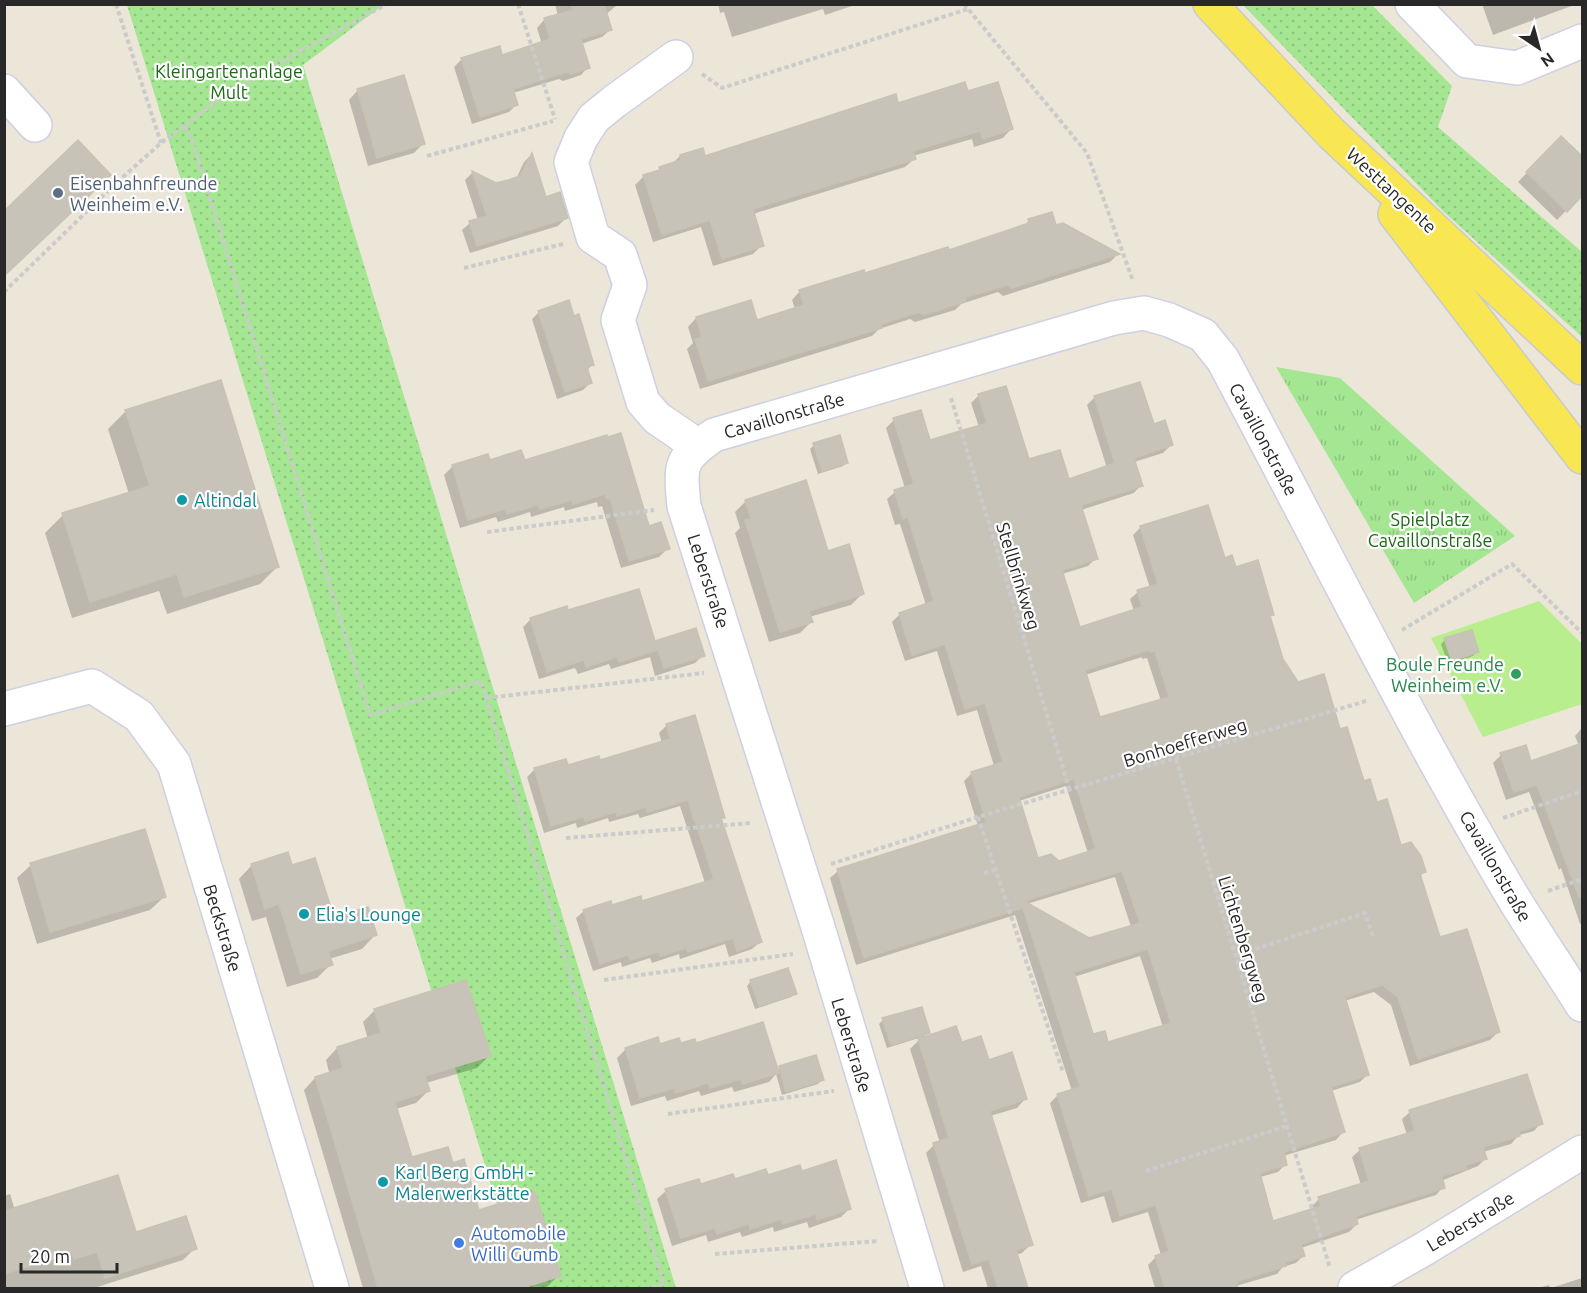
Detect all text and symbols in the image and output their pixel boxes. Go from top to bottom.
north arrow [1509,18,1569,78]
text: N [1538,49,1558,71]
park label: Kleingartenanlage Mult [155,61,303,102]
street label: Westtangente [1343,143,1441,237]
place label: Eisenbahnfreunde Weinheim e.V. [70,173,217,214]
marker: Eisenbahnfreunde Weinheim e.V. [51,186,65,200]
street label: Cavaillonstraße [1226,379,1302,499]
street label: Cavaillonstraße [721,388,847,442]
place label: Altindal [194,490,257,510]
marker: Altindal [175,493,189,507]
park label: Spielplatz Cavaillonstraße [1368,509,1492,550]
street label: Stellbrinkweg [993,520,1045,632]
street label: Leberstraße [684,531,734,631]
place label: Boule Freunde Weinheim e.V. [1386,654,1504,695]
marker: Boule Freunde Weinheim e.V. [1509,667,1523,681]
street label: Bonhoefferweg [1121,714,1249,770]
street label: Cavaillonstraße [1456,807,1536,925]
street label: Lichtenbergweg [1215,873,1273,1005]
street label: Beckstraße [200,882,246,974]
place label: Elia's Lounge [316,904,421,924]
marker: Elia's Lounge [297,907,311,921]
street label: Leberstraße [828,995,876,1095]
place label: Karl Berg GmbH - Malerwerkstätte [395,1162,533,1203]
marker: Karl Berg GmbH - Malerwerkstätte [376,1175,390,1189]
street label: Leberstraße [1423,1187,1517,1255]
place label: Automobile Willi Gumb [471,1223,566,1264]
scale bar [21,1236,117,1274]
marker: Automobile Willi Gumb [452,1236,466,1250]
text: 20 m [30,1246,70,1266]

